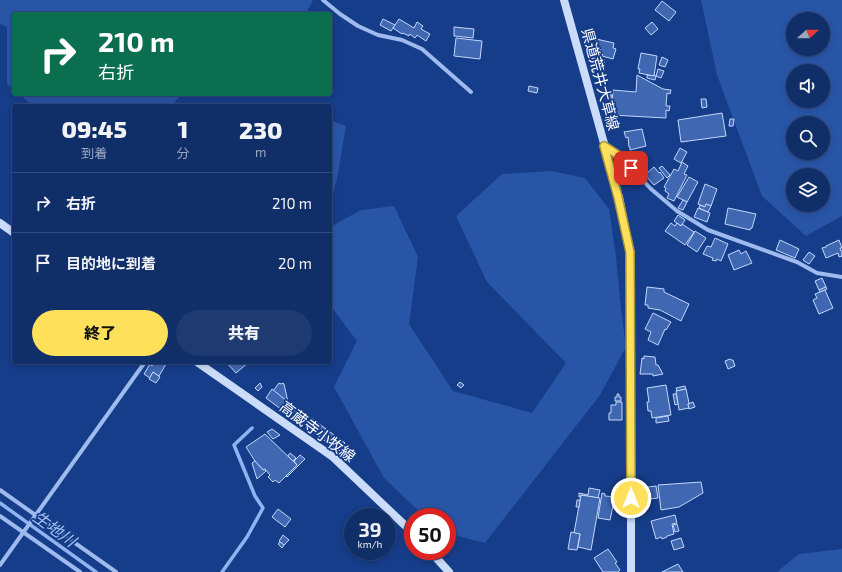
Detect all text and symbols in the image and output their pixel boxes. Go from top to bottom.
north arrow [786,12,830,56]
map controls [786,12,830,212]
text: 210 m [98,24,175,58]
street label: 県道荒井大草線 [579,26,623,132]
icon: right [32,28,84,80]
text: 右折 [98,61,134,83]
button: sound [786,64,830,108]
text: 09:45 [62,114,127,143]
text: 1 [178,114,188,143]
text: 230 [239,115,282,144]
button: search [786,116,830,160]
text: m [255,144,266,160]
text: 到着 [81,145,107,161]
text: 分 [176,145,189,161]
pin [614,151,648,185]
icon: arrive [620,157,642,179]
button: layers [786,168,830,212]
icon: right [32,192,54,214]
text: 右折 [66,194,96,212]
text: 210 m [272,194,312,212]
icon: arrive [32,252,54,274]
text: 目的地に到着 [66,254,156,272]
text: 20 m [278,254,312,272]
button: 終了 [32,310,168,356]
button: 共有 [176,310,312,356]
street label: 高蔵寺小牧線 [277,397,359,465]
position arrow [610,477,652,519]
water label: 生地川 [30,506,82,551]
speed limit sign: 50 [404,508,456,560]
text: 39 [358,517,382,541]
text: km/h [358,538,382,550]

